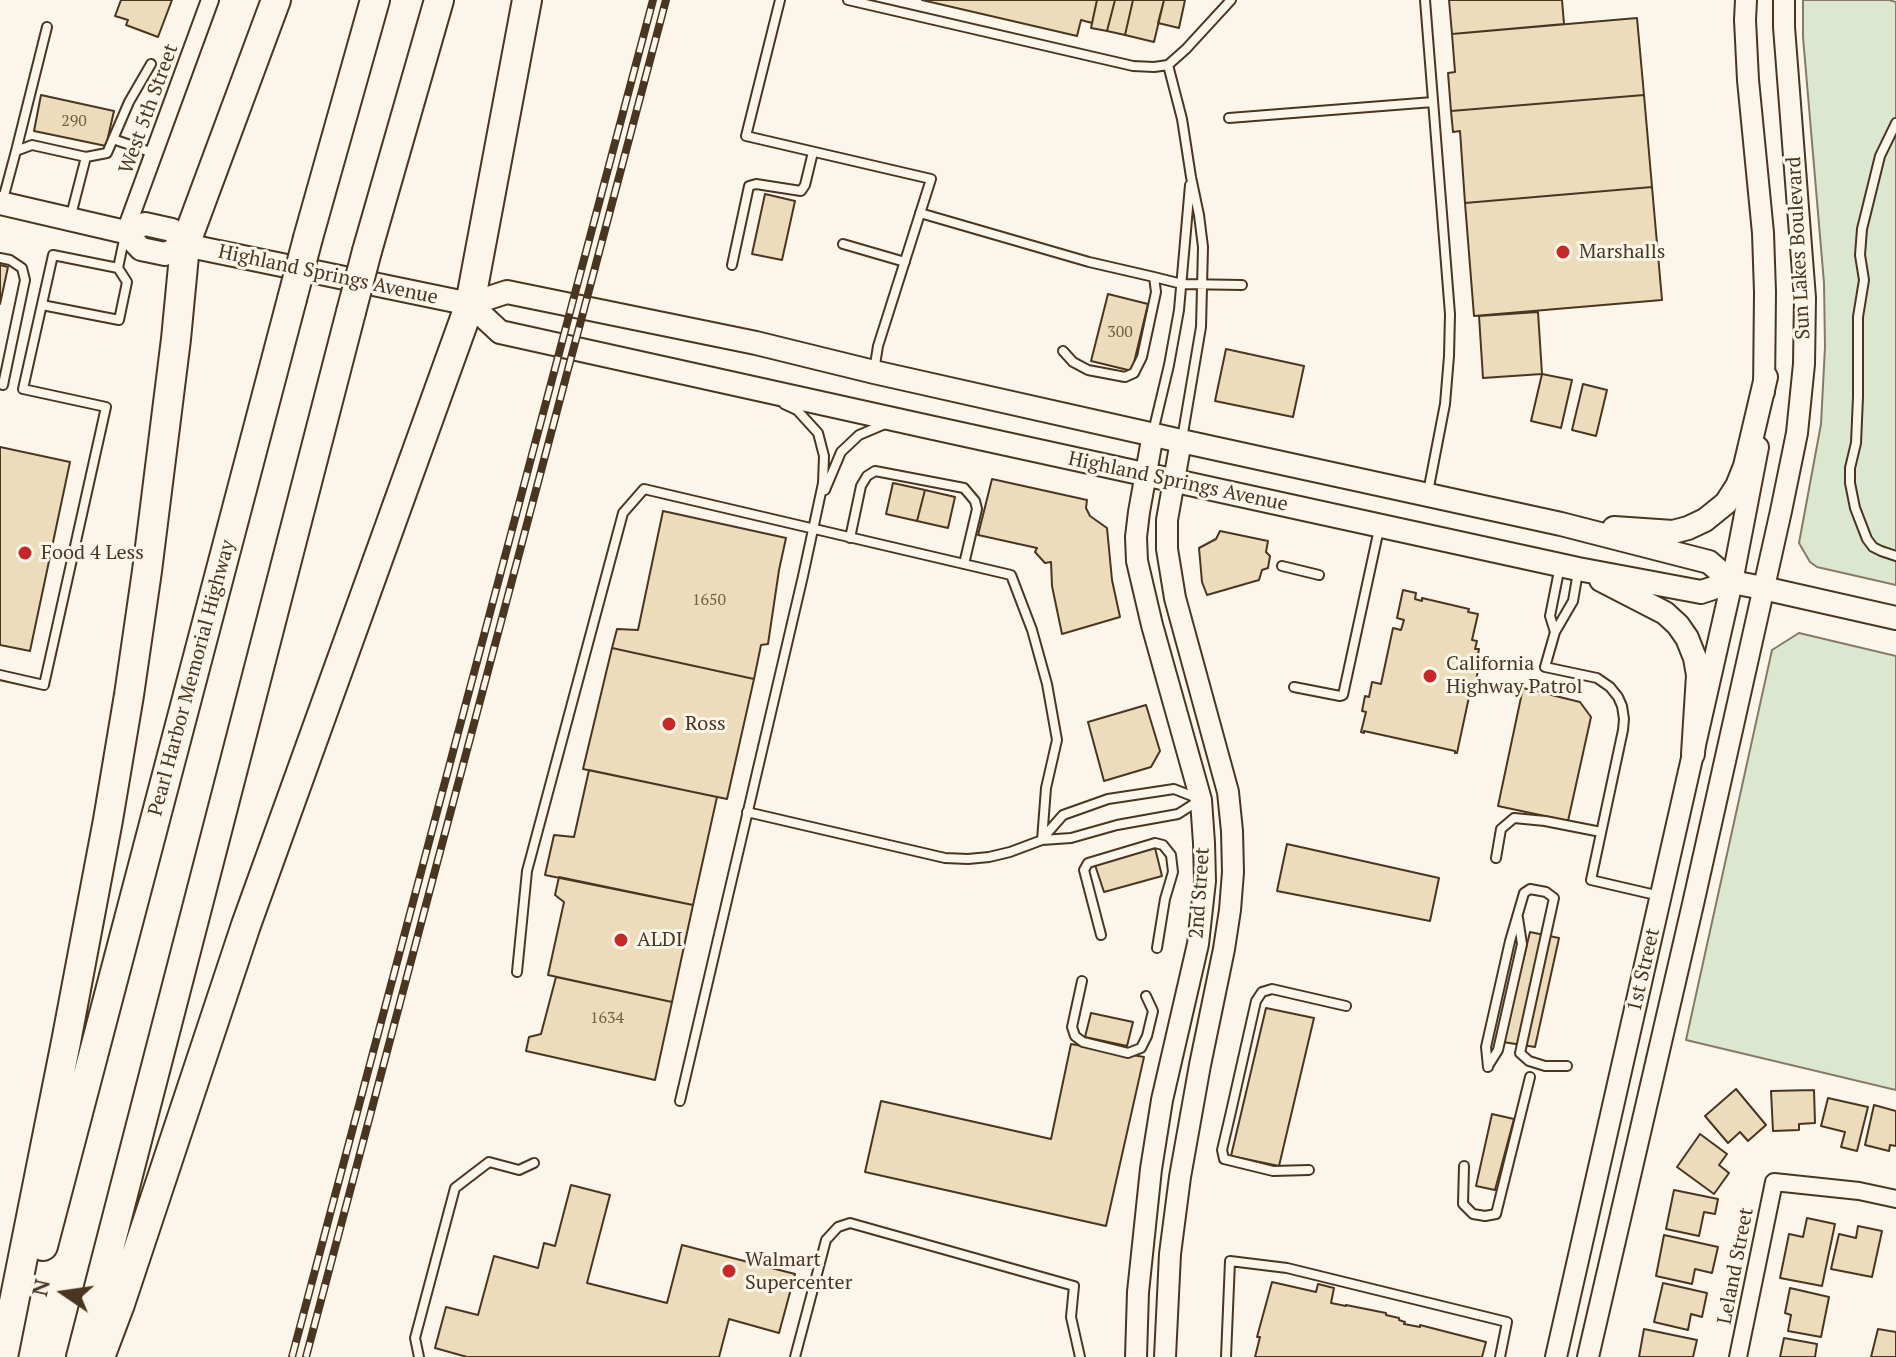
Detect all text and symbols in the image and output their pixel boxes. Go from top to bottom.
street label: West 5th Street [114,41,184,177]
house number: 290 [61,111,87,131]
street label: Sun Lakes Boulevard [1782,156,1816,340]
street label: Highland Springs Avenue [216,240,440,310]
place label: Marshalls [1579,240,1665,264]
marker: Marshalls [1554,243,1572,261]
house number: 300 [1107,322,1133,342]
street label: Highland Springs Avenue [1066,447,1290,517]
street label: Pearl Harbor Memorial Highway [144,537,240,819]
place label: Food 4 Less [41,541,144,565]
marker: Food 4 Less [16,544,34,562]
house number: 1650 [692,590,726,610]
place label: California Highway Patrol [1446,652,1583,699]
marker: California Highway Patrol [1421,667,1439,685]
place label: Ross [685,712,726,736]
marker: Ross [660,715,678,733]
street label: 2nd Street [1185,846,1215,940]
street label: 1st Street [1623,926,1665,1014]
place label: ALDI [637,928,683,952]
marker: ALDI [612,931,630,949]
house number: 1634 [590,1008,624,1028]
street label: Leland Street [1713,1206,1759,1326]
place label: Walmart Supercenter [745,1248,852,1295]
north arrow [24,1253,104,1333]
marker: Walmart Supercenter [720,1262,738,1280]
text: N [24,1276,56,1299]

